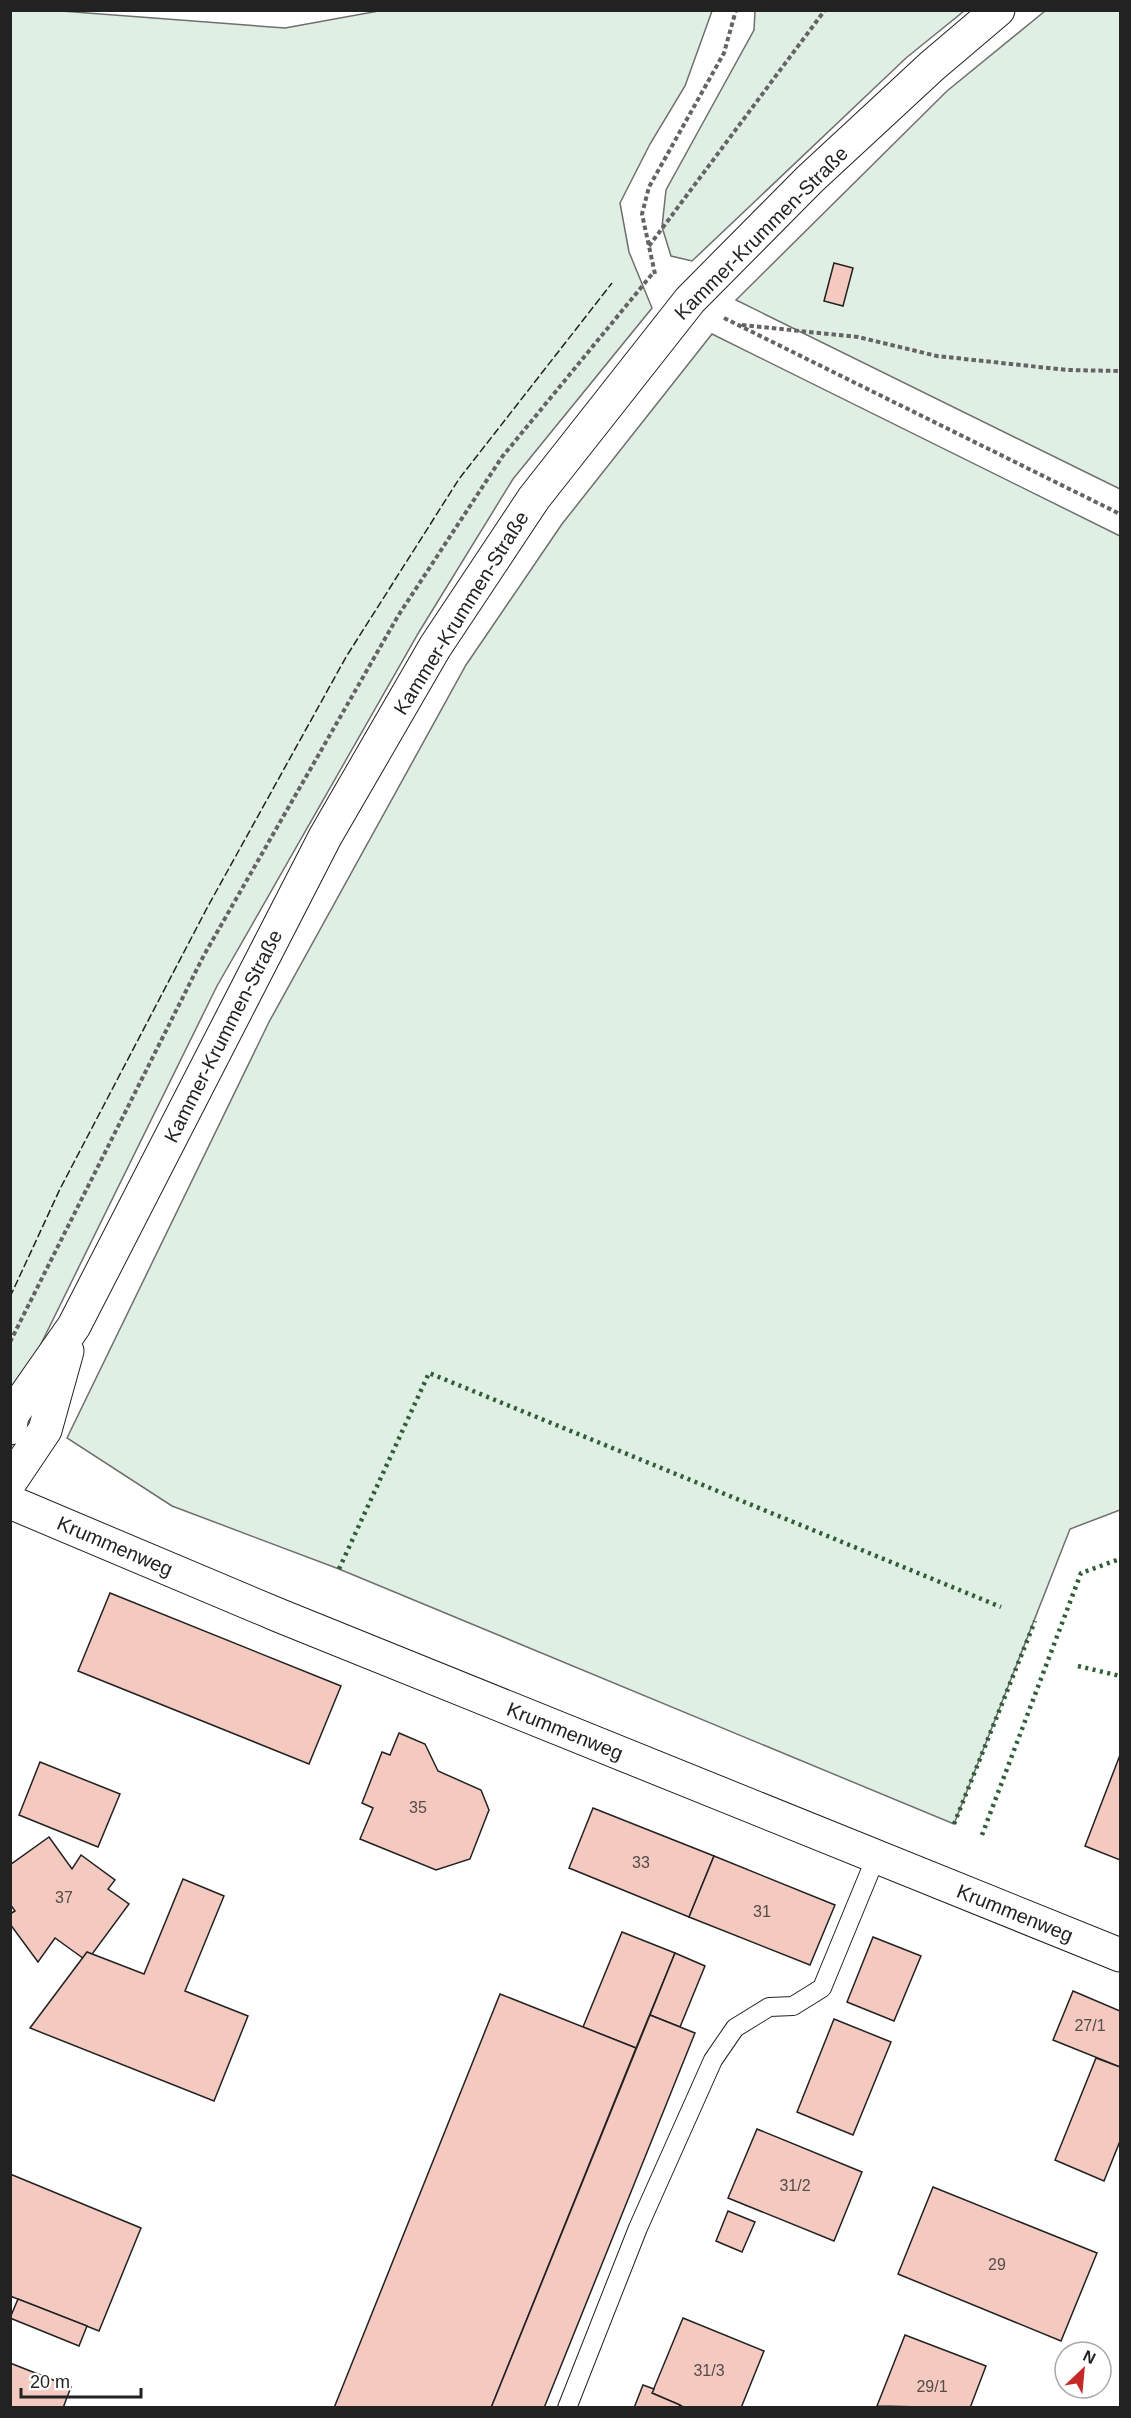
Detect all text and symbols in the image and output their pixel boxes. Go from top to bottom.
street label: Kammer-Krummen-Straße [670,142,852,324]
street label: Kammer-Krummen-Straße [389,507,533,719]
street label: Kammer-Krummen-Straße [160,926,286,1146]
street label: Krummenweg [54,1512,176,1580]
street label: Krummenweg [504,1698,626,1764]
house number: 35 [409,1799,427,1816]
house number: 33 [632,1854,650,1871]
street label: Krummenweg [954,1880,1076,1946]
house number: 37 [55,1889,73,1906]
house number: 31 [753,1903,771,1920]
house number: 27/1 [1074,2017,1106,2034]
house number: 31/2 [779,2177,811,2194]
house number: 29 [988,2256,1006,2273]
north arrow [1053,2340,1113,2400]
text: N [1080,2347,1098,2367]
scale bar [21,2361,141,2399]
house number: 31/3 [693,2362,725,2379]
text: 20 m [30,2372,70,2392]
house number: 29/1 [916,2378,948,2395]

